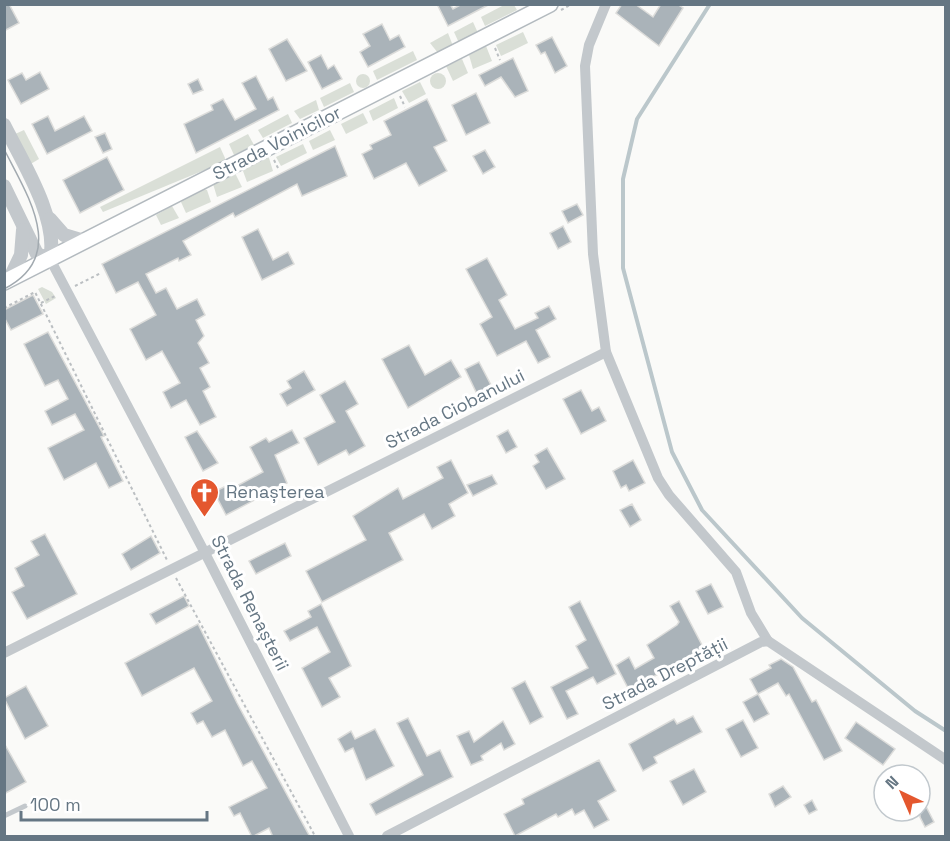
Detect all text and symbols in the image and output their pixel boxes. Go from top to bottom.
street label: Strada Voinicilor [209,100,345,185]
street label: Strada Ciobanului [381,364,528,454]
church icon: Renașterea [189,476,221,518]
place label: Renașterea [226,480,325,503]
street label: Strada Renașterii [206,531,295,675]
street label: Strada Dreptății [598,632,731,715]
north arrow [872,763,932,823]
text: N [881,771,903,794]
scale bar [21,784,207,822]
text: 100 m [30,793,81,816]

